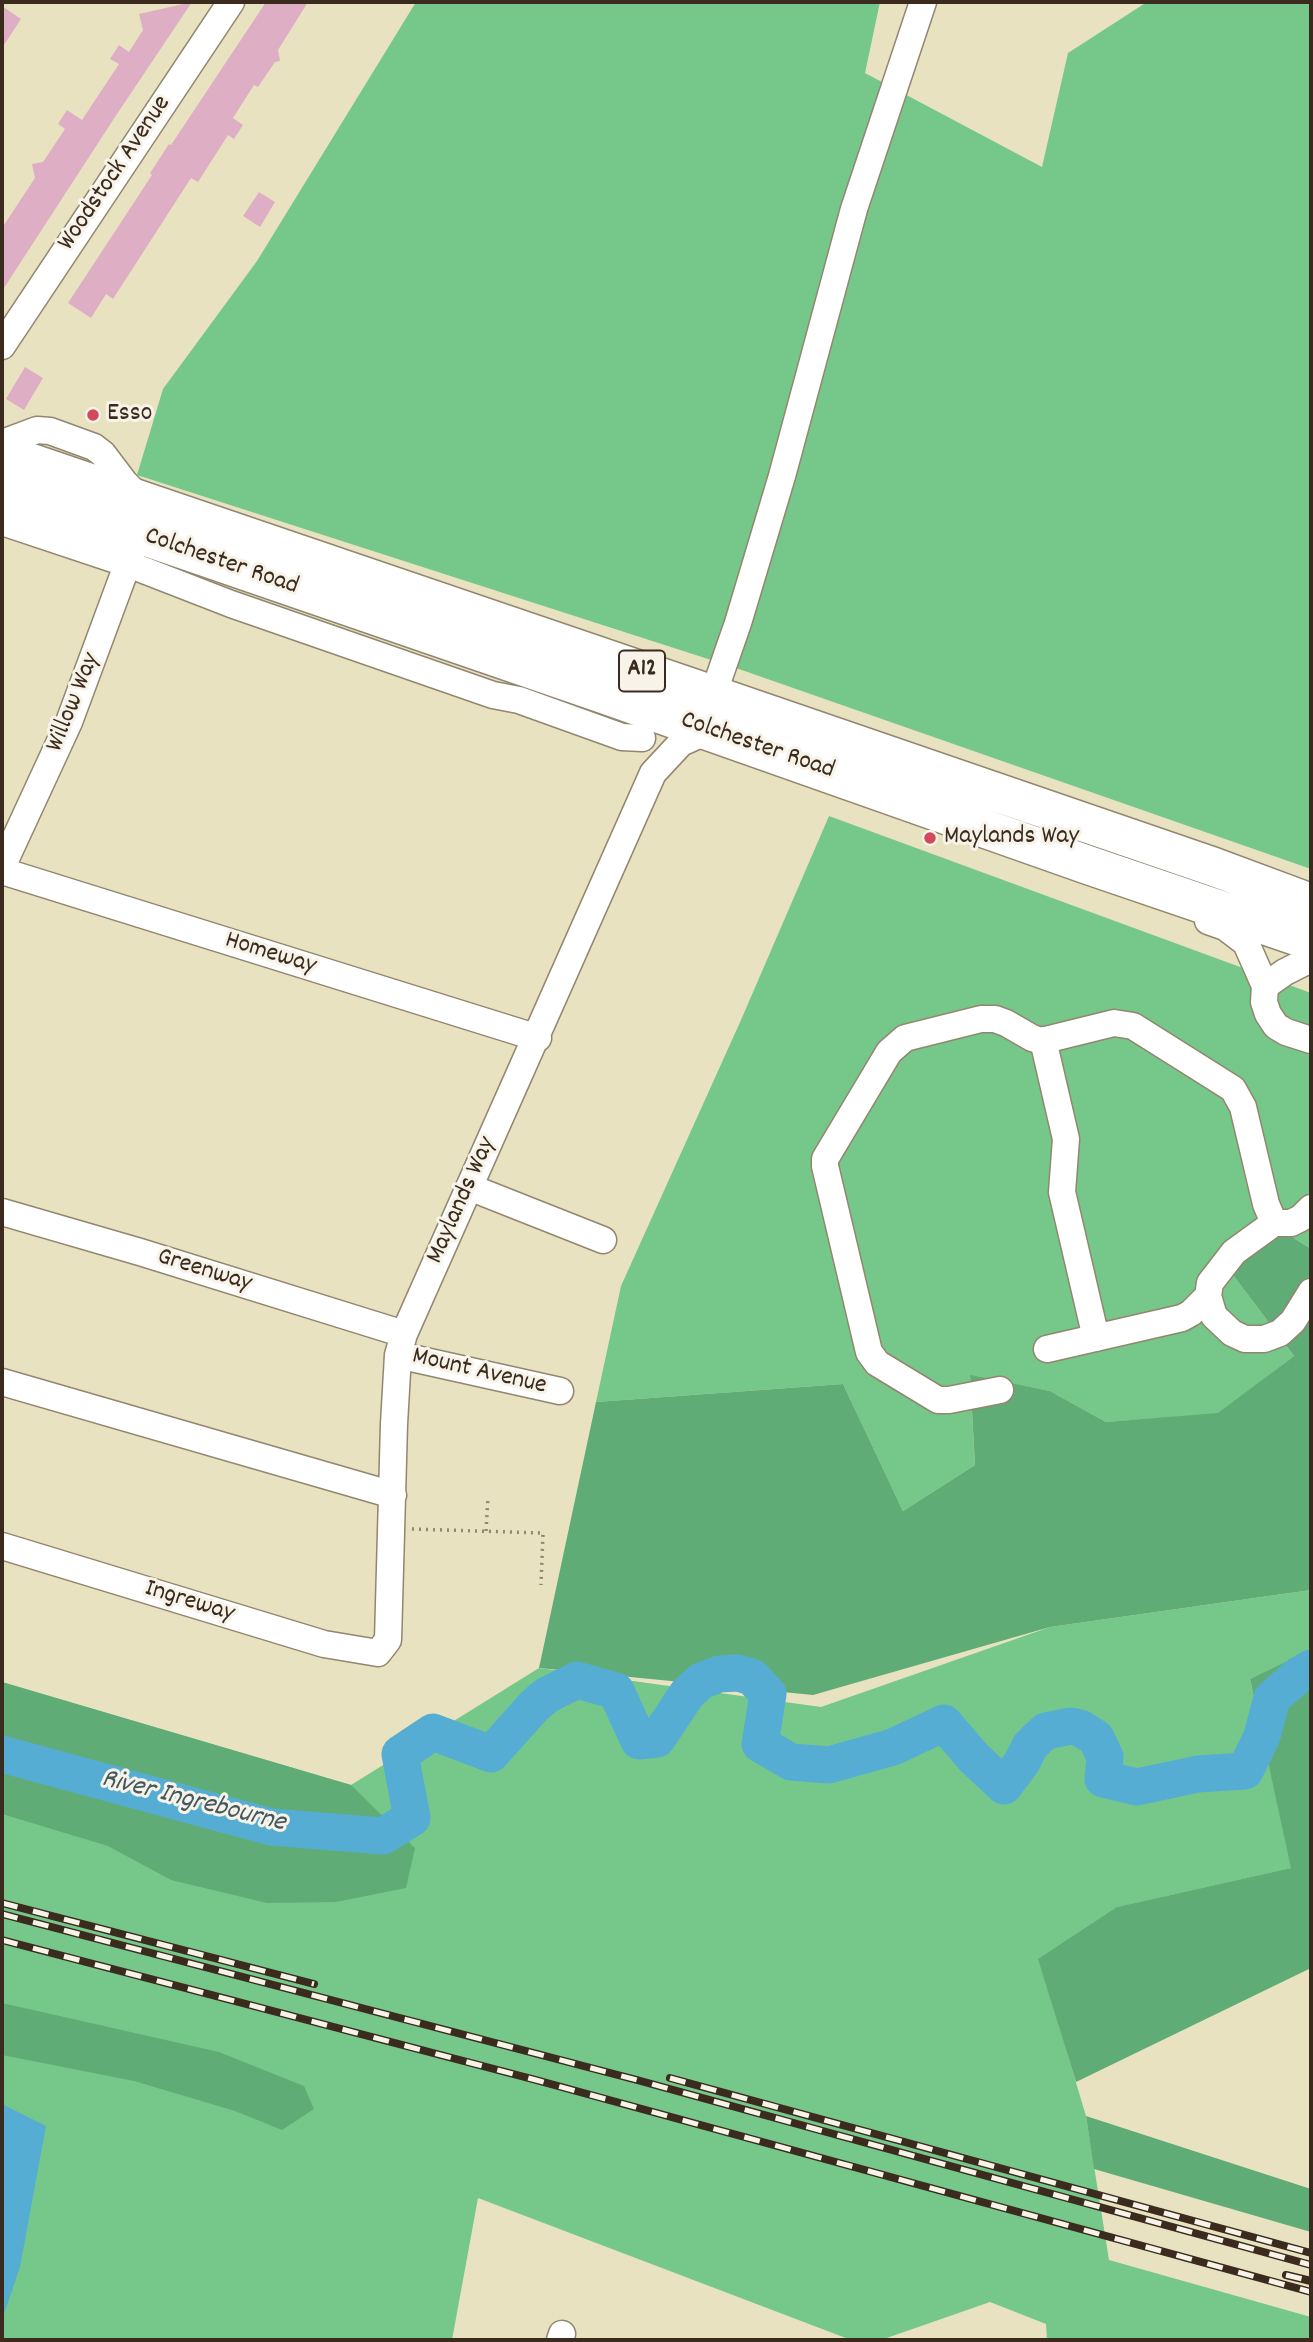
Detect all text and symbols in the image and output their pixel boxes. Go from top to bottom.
street label: Woodstock Avenue [53,90,179,258]
place label: Esso [107,399,152,431]
marker: Esso [85,407,101,423]
street label: Colchester Road [140,522,302,604]
street label: Willow Way [41,649,109,757]
road number: A12 [619,650,665,692]
street label: Colchester Road [676,706,838,788]
place label: Maylands Way [944,822,1079,854]
marker: Maylands Way [922,830,938,846]
street label: Homeway [221,926,319,984]
street label: Maylands Way [421,1133,505,1269]
street label: Greenway [153,1243,255,1301]
street label: Mount Avenue [409,1342,549,1404]
street label: Ingreway [140,1575,238,1631]
water label: River Ingrebourne [98,1764,288,1842]

